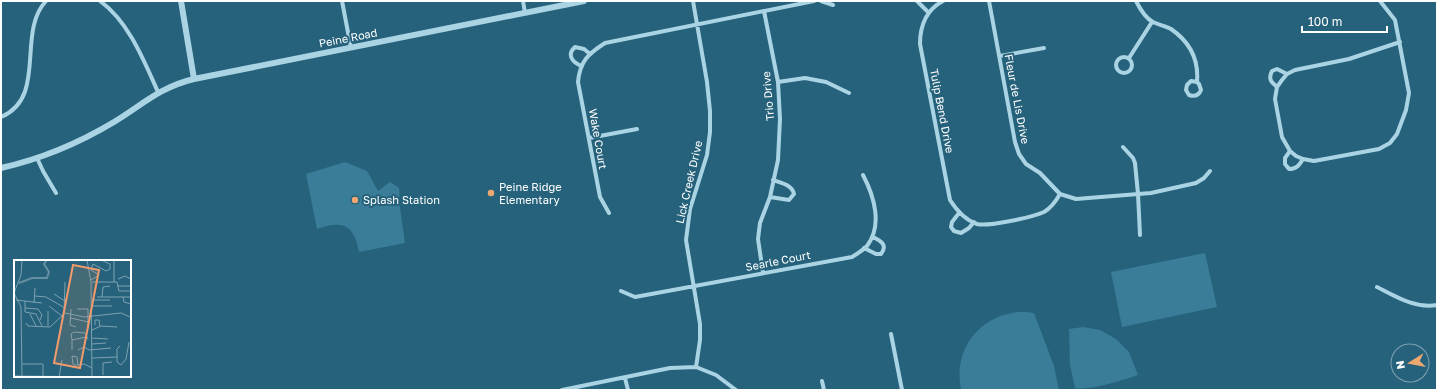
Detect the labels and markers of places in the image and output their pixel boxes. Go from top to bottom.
place label: Peine Ridge Elementary [499,180,562,206]
marker: Peine Ridge Elementary [486,188,496,198]
place label: Splash Station [363,193,440,206]
marker: Splash Station [350,195,360,205]

